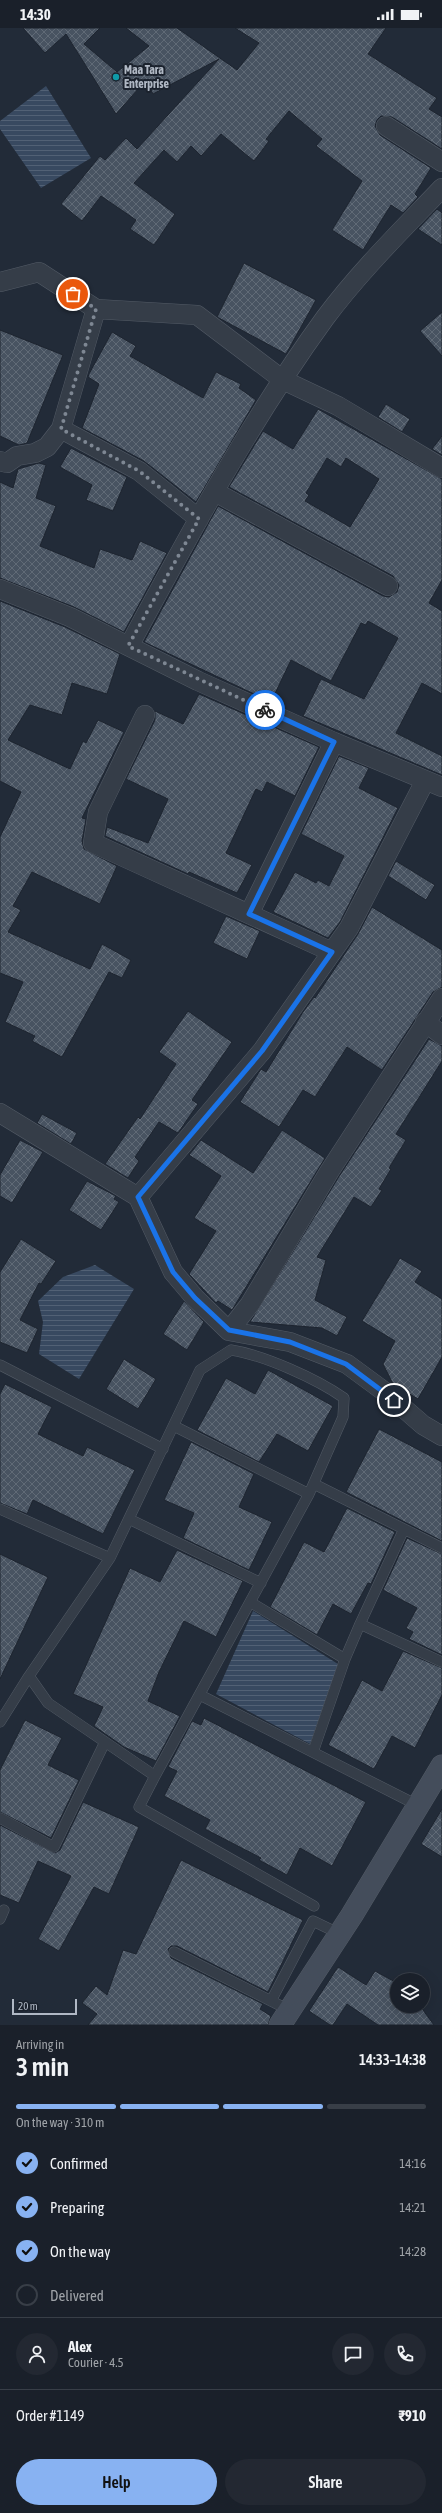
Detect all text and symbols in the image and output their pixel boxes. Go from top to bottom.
text: 14:30 [20,6,51,23]
place label: Maa Tara Enterprise [124,63,169,91]
marker: Maa Tara Enterprise [111,72,121,82]
pin [56,277,90,311]
icon: bag [62,283,84,305]
courier [245,690,285,730]
icon: bike [254,699,276,721]
pin [377,1383,411,1417]
icon: home [383,1389,405,1411]
map controls [390,1973,430,2013]
button: layers [390,1973,430,2013]
scale bar [12,1997,77,2016]
text: 20 m [18,2000,38,2012]
text: Arriving in [16,2037,64,2052]
text: 14:33–14:38 [359,2051,426,2068]
text: 3 min [16,2052,69,2082]
text: On the way · 310 m [16,2115,104,2130]
icon: check [16,2152,38,2174]
text: Confirmed [50,2155,108,2172]
text: 14:16 [399,2156,426,2171]
icon: check [16,2196,38,2218]
text: Preparing [50,2199,104,2216]
text: 14:21 [399,2200,426,2215]
icon: check [16,2240,38,2262]
text: On the way [50,2243,111,2260]
text: 14:28 [399,2244,426,2259]
text: Delivered [50,2287,104,2304]
button: person [16,2333,58,2375]
button: chat [332,2333,374,2375]
button: phone [384,2333,426,2375]
text: Alex [68,2338,92,2355]
text: Courier · 4.5 [68,2355,124,2370]
text: Order #1149 [16,2407,84,2424]
text: ₹910 [398,2407,426,2424]
button: Help [16,2459,217,2505]
button: Share [225,2459,426,2505]

